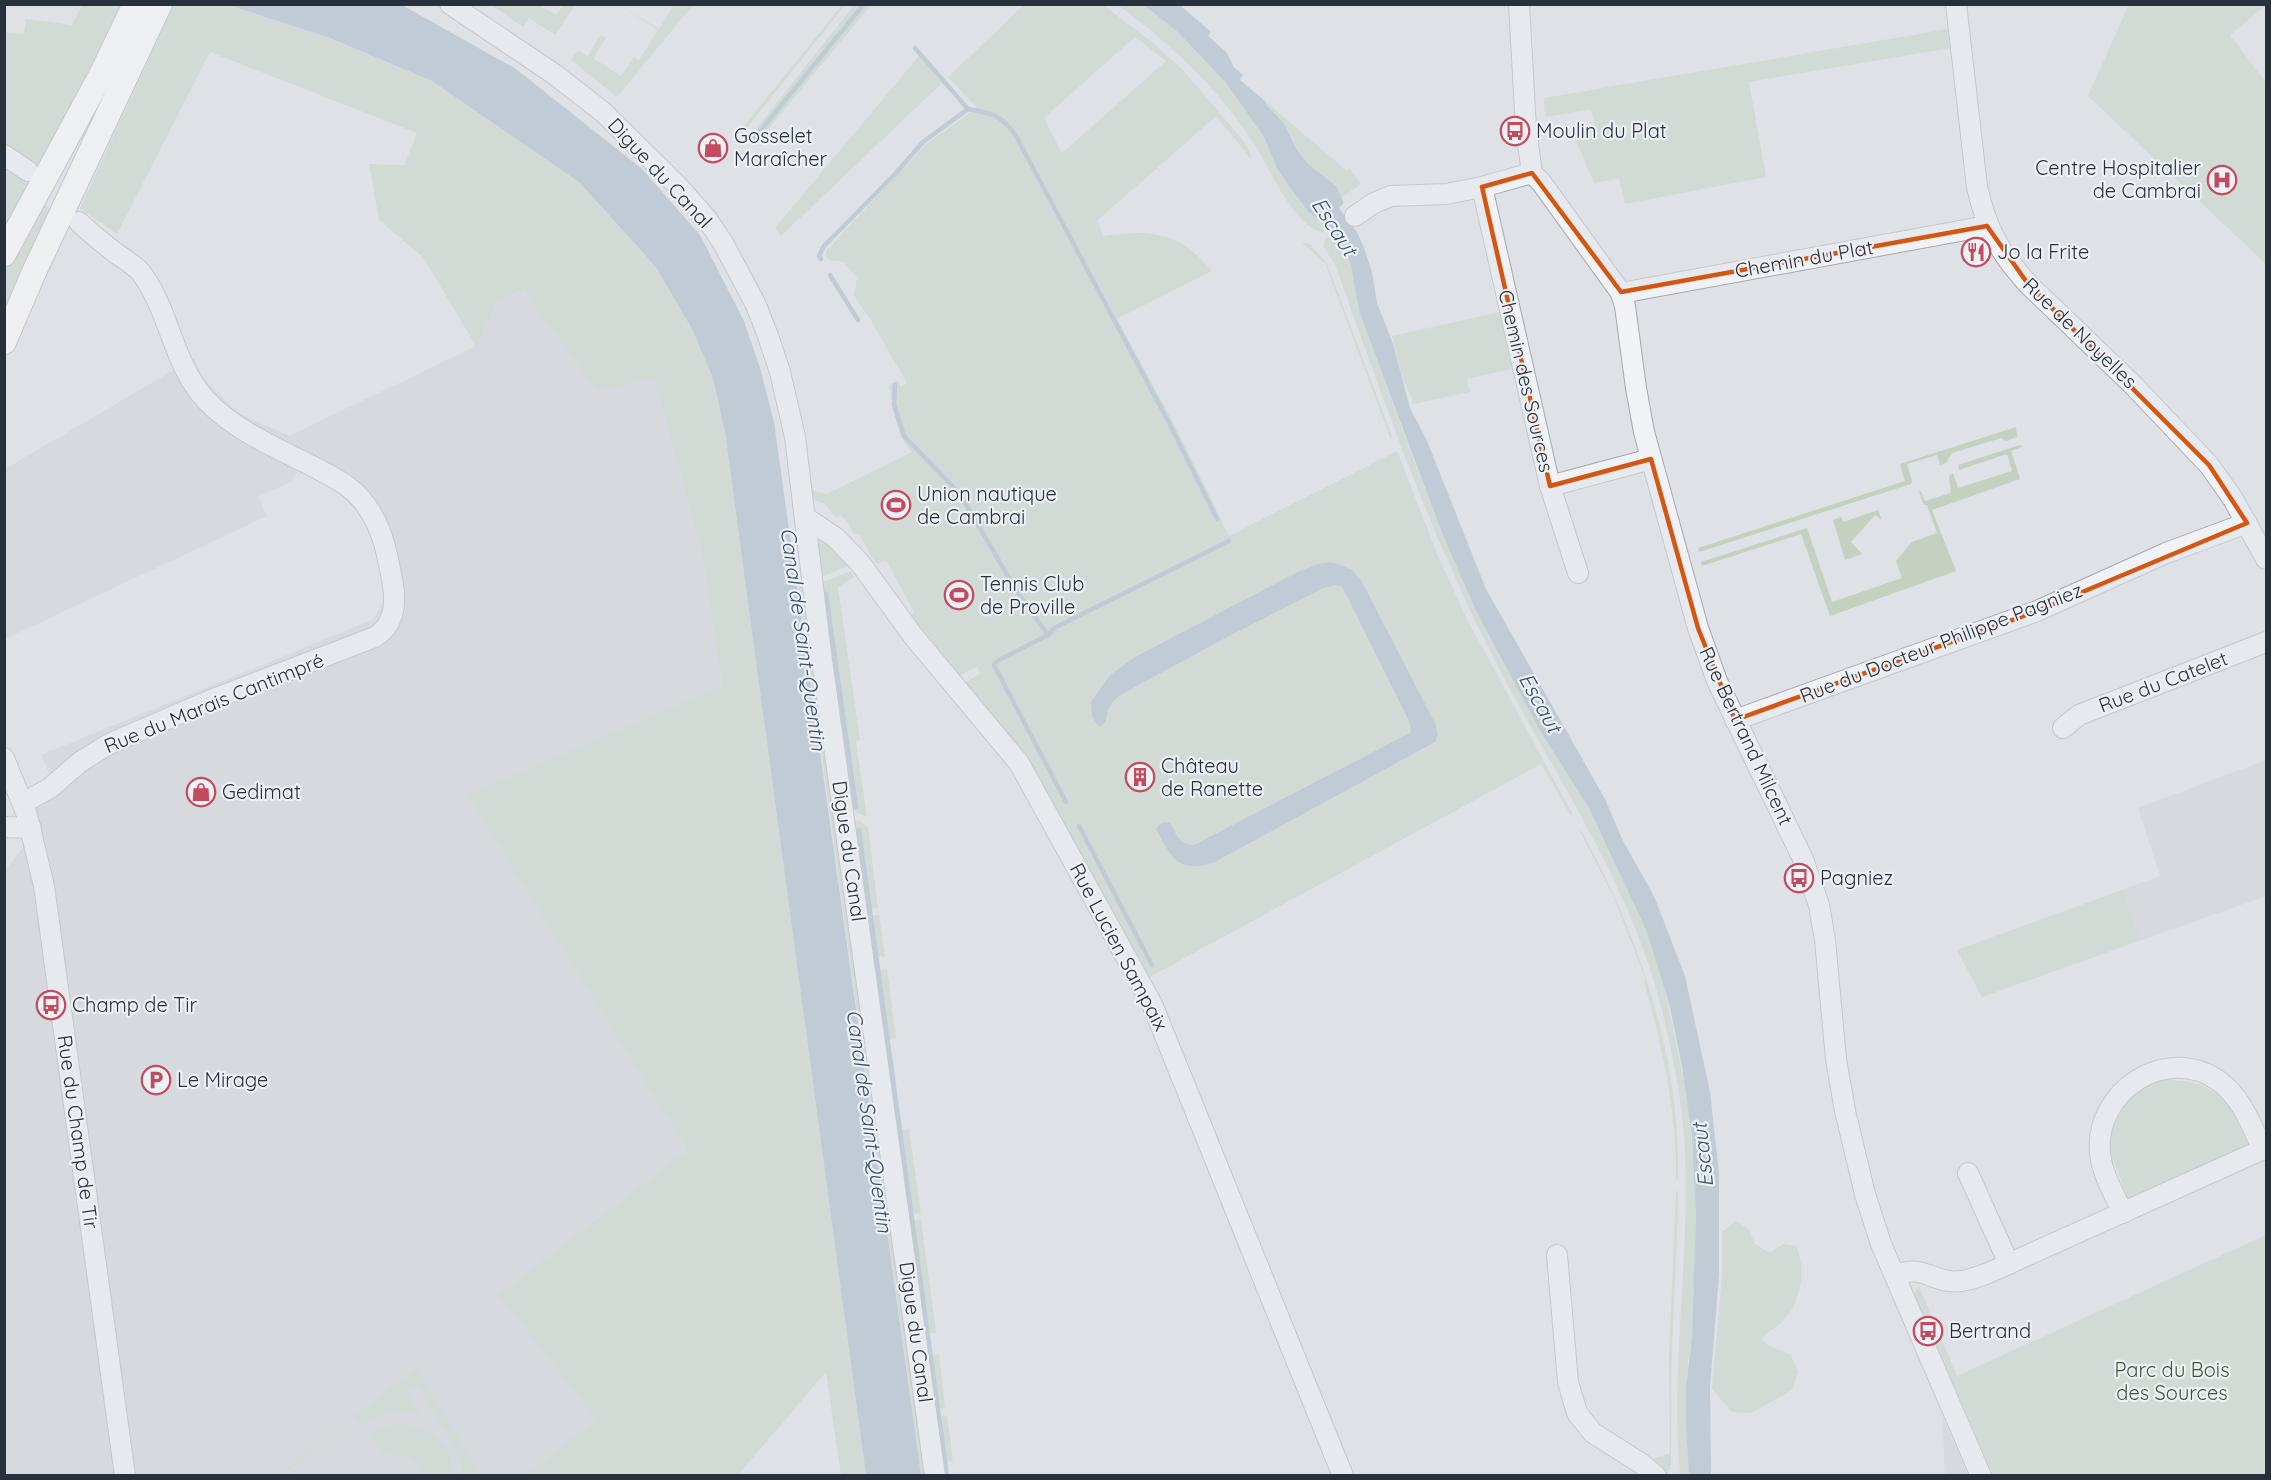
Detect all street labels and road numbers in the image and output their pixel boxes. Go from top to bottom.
street label: Digue du Canal [603,112,718,233]
street label: Chemin du Plat [1733,234,1875,283]
street label: Rue de Noyelles [2018,272,2143,393]
street label: Chemin des Sources [1493,287,1560,475]
street label: Rue du Docteur Philippe Pagniez [1796,577,2086,708]
street label: Rue Bertrand Milcent [1694,643,1799,829]
street label: Rue du Catelet [2095,645,2231,718]
street label: Rue du Marais Cantimpré [100,647,327,758]
street label: Digue du Canal [827,779,872,923]
street label: Rue Lucien Sampaix [1065,859,1174,1035]
street label: Rue du Champ de Tir [52,1033,105,1231]
street label: Digue du Canal [894,1260,939,1404]

